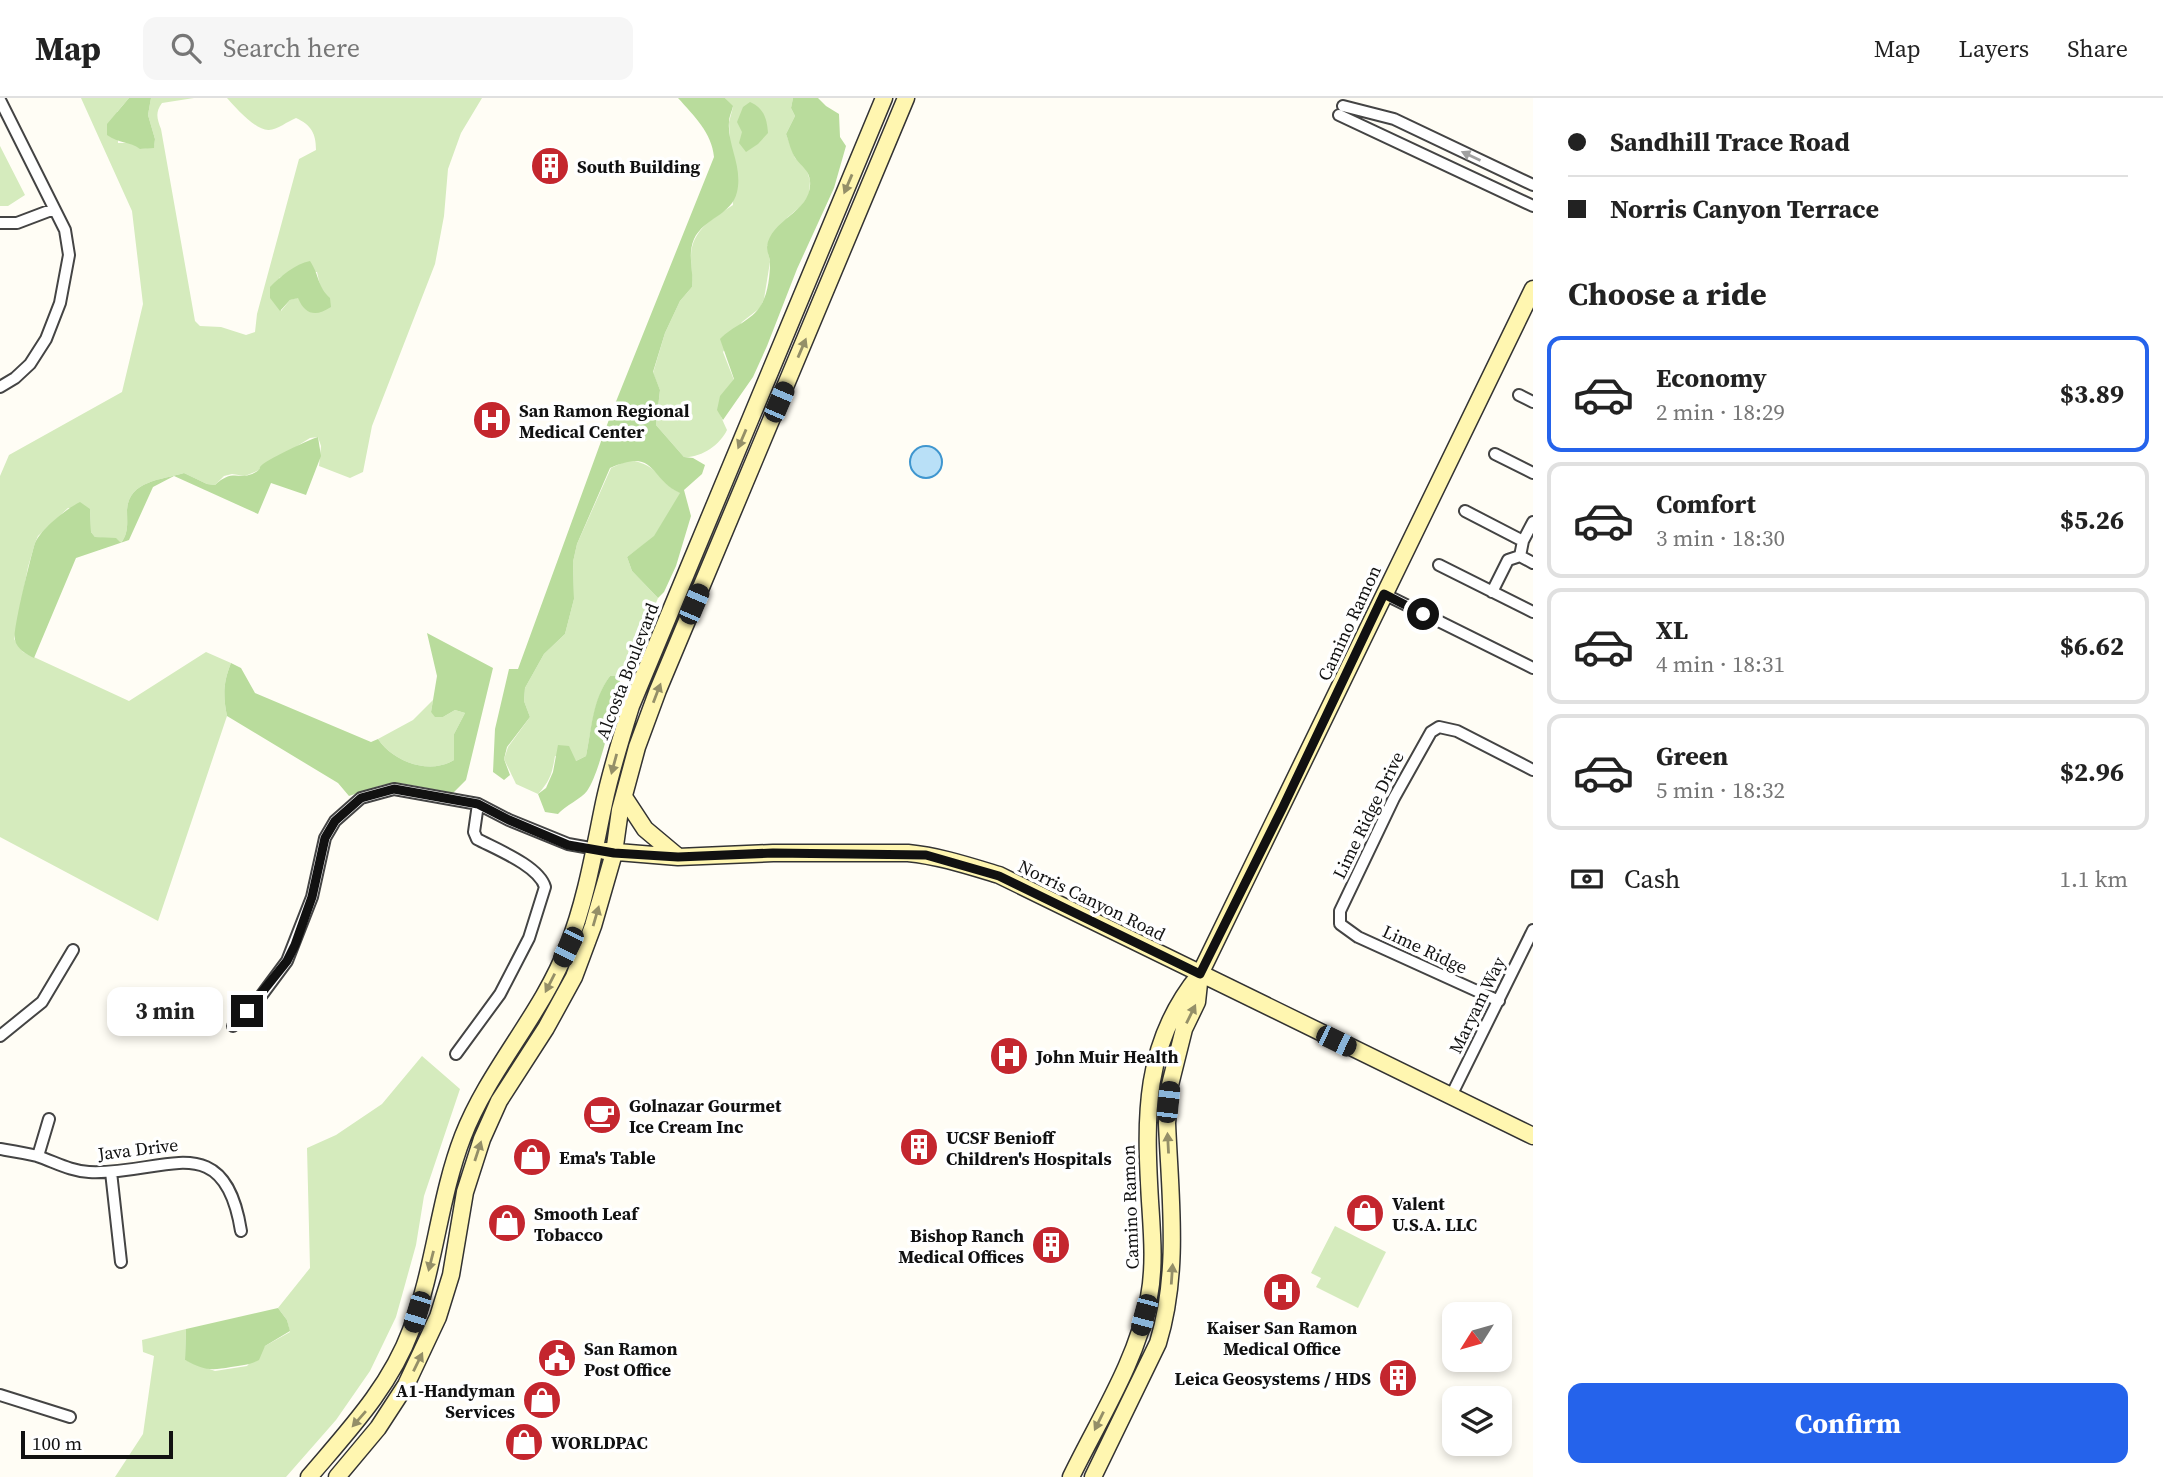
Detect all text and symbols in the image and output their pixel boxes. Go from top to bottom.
search box [143,17,633,80]
text: Map [35,26,101,71]
icon: search [167,29,205,67]
text: Search here [223,30,360,66]
text: Map [1874,32,1921,65]
text: Layers [1959,32,2029,65]
text: Share [2067,32,2128,65]
text: Sandhill Trace Road [1610,124,1850,160]
building icon: South Building [529,145,571,187]
one-way arrow [1461,150,1481,162]
place label: South Building [577,154,701,179]
one-way arrow [842,173,853,194]
text: Norris Canyon Terrace [1610,191,1879,227]
text: Choose a ride [1568,272,1767,316]
one-way arrow [796,337,807,358]
text: Economy [1656,360,1767,396]
icon: car [1572,363,1635,426]
text: $3.89 [2060,376,2124,412]
car [762,379,797,425]
text: 2 min · 18:29 [1656,396,1785,428]
place label: San Ramon Regional Medical Center [519,398,690,444]
hospital icon: San Ramon Regional Medical Center [471,399,513,441]
one-way arrow [736,429,747,450]
text: Comfort [1656,486,1756,522]
icon: car [1572,489,1635,552]
text: $5.26 [2060,502,2124,538]
text: 3 min · 18:30 [1656,522,1785,554]
street label: Camino Ramon [1311,561,1387,685]
car [677,581,712,627]
route start [1407,598,1439,630]
street label: Alcosta Boulevard [589,599,665,743]
text: XL [1656,612,1688,648]
icon: car [1572,615,1635,678]
text: $6.62 [2060,628,2124,664]
text: 4 min · 18:31 [1656,648,1785,680]
one-way arrow [652,682,663,703]
text: Green [1656,738,1728,774]
icon: car [1572,741,1635,804]
street label: Lime Ridge Drive [1326,747,1410,883]
one-way arrow [608,754,619,776]
text: $2.96 [2060,754,2124,790]
text: 5 min · 18:32 [1656,774,1785,806]
street label: Norris Canyon Road [1014,853,1170,947]
icon: cash [1568,860,1606,898]
text: Cash [1624,861,1680,897]
text: 1.1 km [2059,863,2128,895]
one-way arrow [592,905,602,926]
street label: Lime Ridge [1378,918,1472,980]
car [550,924,587,970]
street label: Maryam Way [1443,952,1512,1058]
one-way arrow [544,973,555,993]
callout: 3 min [107,986,222,1035]
text: 3 min [135,995,195,1027]
route end [231,995,263,1027]
one-way arrow [1185,1004,1197,1024]
car [1313,1022,1360,1060]
hospital icon: John Muir Health [988,1035,1030,1077]
place label: John Muir Health [1035,1044,1179,1069]
car [1156,1080,1181,1124]
place label: Golnazar Gourmet Ice Cream Inc [629,1093,782,1139]
cafe icon: Golnazar Gourmet Ice Cream Inc [581,1094,623,1136]
place label: UCSF Benioff Children's Hospitals [946,1125,1112,1171]
building icon: UCSF Benioff Children's Hospitals [898,1126,940,1168]
street label: Java Drive [95,1132,180,1166]
one-way arrow [1162,1132,1173,1154]
shop icon: Ema's Table [511,1136,553,1178]
one-way arrow [473,1140,484,1161]
street label: Camino Ramon [1115,1144,1145,1270]
place label: Ema's Table [559,1145,656,1170]
place label: Valent U.S.A. LLC [1392,1191,1477,1237]
shop icon: Valent U.S.A. LLC [1344,1192,1386,1234]
place label: Smooth Leaf Tobacco [534,1201,640,1247]
shop icon: Smooth Leaf Tobacco [486,1202,528,1244]
place label: Bishop Ranch Medical Offices [898,1223,1024,1269]
building icon: Bishop Ranch Medical Offices [1030,1224,1072,1266]
one-way arrow [425,1250,436,1272]
one-way arrow [1166,1263,1177,1285]
hospital icon: Kaiser San Ramon Medical Office [1261,1271,1303,1313]
car [401,1289,434,1335]
car [1129,1292,1160,1338]
north arrow [1442,1302,1512,1372]
map controls [1442,1302,1512,1456]
place label: Kaiser San Ramon Medical Office [1207,1315,1357,1361]
place label: San Ramon Post Office [584,1336,678,1382]
public building icon: San Ramon Post Office [536,1337,578,1379]
one-way arrow [412,1351,423,1372]
building icon: Leica Geosystems / HDS [1377,1357,1419,1399]
place label: Leica Geosystems / HDS [1175,1366,1371,1391]
place label: A1-Handyman Services [396,1378,515,1424]
shop icon: A1-Handyman Services [521,1379,563,1421]
button: Confirm [1568,1383,2128,1463]
button: layers [1442,1386,1512,1456]
one-way arrow [352,1410,367,1427]
one-way arrow [1093,1411,1104,1431]
shop icon: WORLDPAC [503,1421,545,1463]
scale bar [21,1428,173,1460]
text: 100 m [32,1430,82,1456]
place label: WORLDPAC [551,1430,648,1455]

